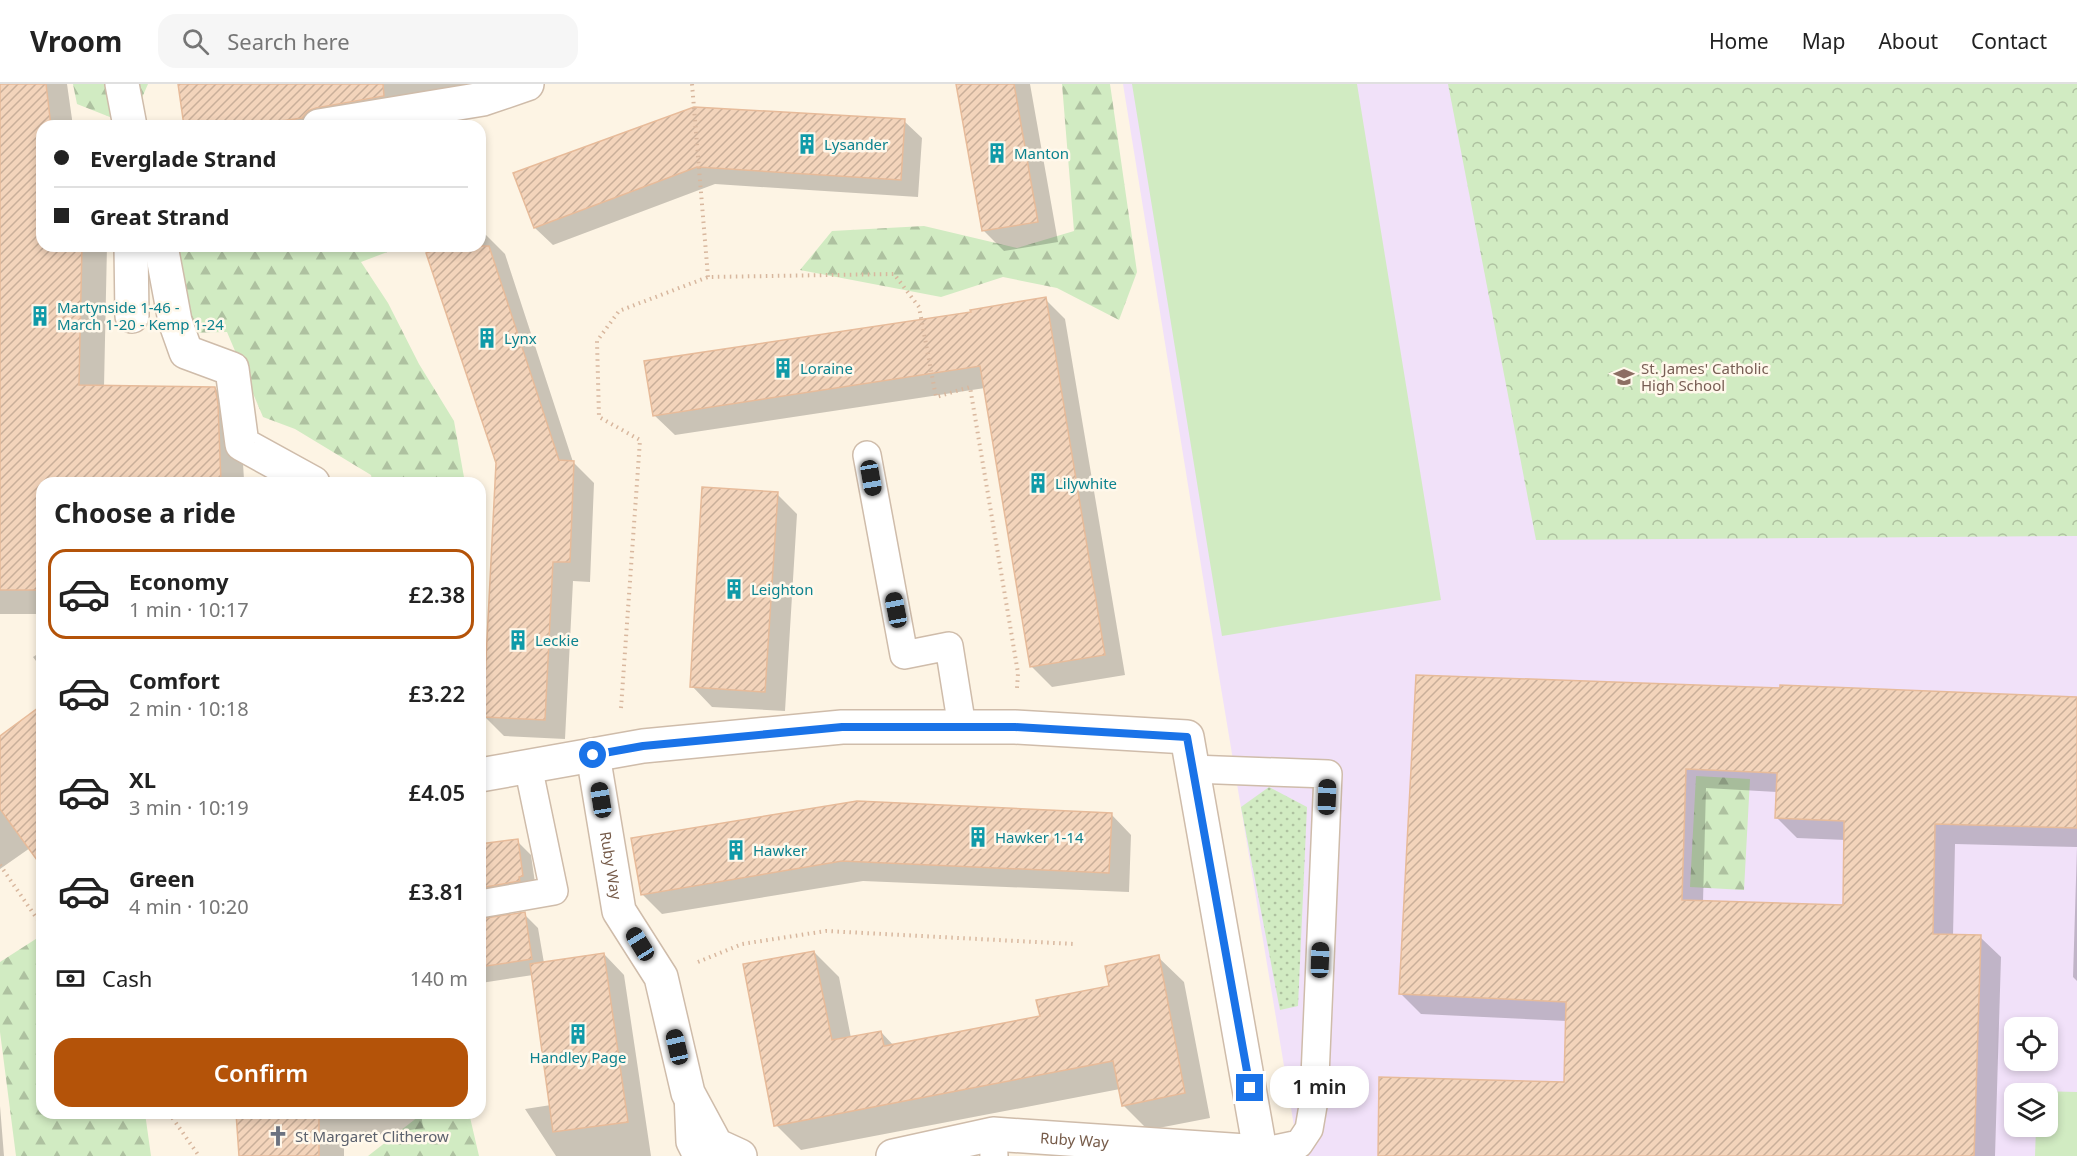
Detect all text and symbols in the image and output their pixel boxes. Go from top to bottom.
search box [158,14,578,68]
text: Vroom [30,22,122,60]
icon: search [179,25,212,58]
text: Search here [227,26,350,56]
text: Home [1709,27,1769,55]
text: Map [1802,27,1845,55]
text: About [1878,27,1938,55]
text: Contact [1971,27,2047,55]
building icon: Lysander [795,132,819,156]
place label: Lysander [824,134,888,154]
building icon: Manton [985,141,1009,165]
text: Everglade Strand [90,143,276,173]
place label: Manton [1014,143,1069,163]
text: Great Strand [90,201,229,231]
place label: Martynside 1-46 - March 1-20 - Kemp 1-24 [57,297,224,334]
building icon: Martynside 1-46 - March 1-20 - Kemp 1-24 [28,304,52,328]
building icon: Lynx [475,326,499,350]
place label: Lynx [504,328,537,348]
building icon: Loraine [771,356,795,380]
place label: Loraine [800,358,853,378]
place label: St. James' Catholic High School [1641,358,1769,395]
school or university icon: St. James' Catholic High School [1612,365,1636,389]
car [859,459,883,497]
building icon: Lilywhite [1026,471,1050,495]
place label: Lilywhite [1055,473,1117,493]
text: Choose a ride [54,494,236,531]
text: Economy [129,566,228,596]
icon: car [57,567,111,621]
building icon: Leighton [722,577,746,601]
text: £2.38 [409,579,465,609]
place label: Leighton [751,579,813,599]
car [884,591,908,629]
text: 1 min · 10:17 [129,596,249,623]
building icon: Leckie [506,628,530,652]
place label: Leckie [535,630,579,650]
text: Comfort [129,665,220,695]
icon: car [57,666,111,720]
text: £3.22 [409,678,465,708]
text: 2 min · 10:18 [129,695,249,722]
route start [579,741,606,768]
text: XL [129,764,156,794]
icon: car [57,765,111,819]
text: £4.05 [409,777,465,807]
car [1317,779,1337,815]
car [589,781,613,819]
text: 3 min · 10:19 [129,794,249,821]
building icon: Hawker 1-14 [966,825,990,849]
place label: Hawker 1-14 [995,827,1084,847]
street label: Ruby Way [596,830,627,901]
building icon: Hawker [724,838,748,862]
place label: Hawker [753,840,807,860]
text: Green [129,863,195,893]
icon: car [57,864,111,918]
text: £3.81 [409,876,465,906]
text: 4 min · 10:20 [129,893,249,920]
car [623,924,657,964]
car [1310,942,1330,978]
icon: cash [54,962,87,995]
text: Cash [102,963,152,993]
text: 140 m [410,965,468,992]
map controls [2004,1017,2058,1137]
button: locate [2004,1017,2058,1071]
building icon: Handley Page [566,1022,590,1046]
car [664,1027,690,1067]
button: Confirm [54,1038,468,1107]
place label: Handley Page [530,1047,626,1067]
callout: 1 min [1271,1067,1370,1109]
text: 1 min [1292,1073,1347,1100]
route end [1236,1074,1263,1101]
button: layers [2004,1083,2058,1137]
church icon: St Margaret Clitherow [266,1124,290,1148]
place label: St Margaret Clitherow [295,1126,449,1146]
street label: Ruby Way [1039,1127,1110,1152]

